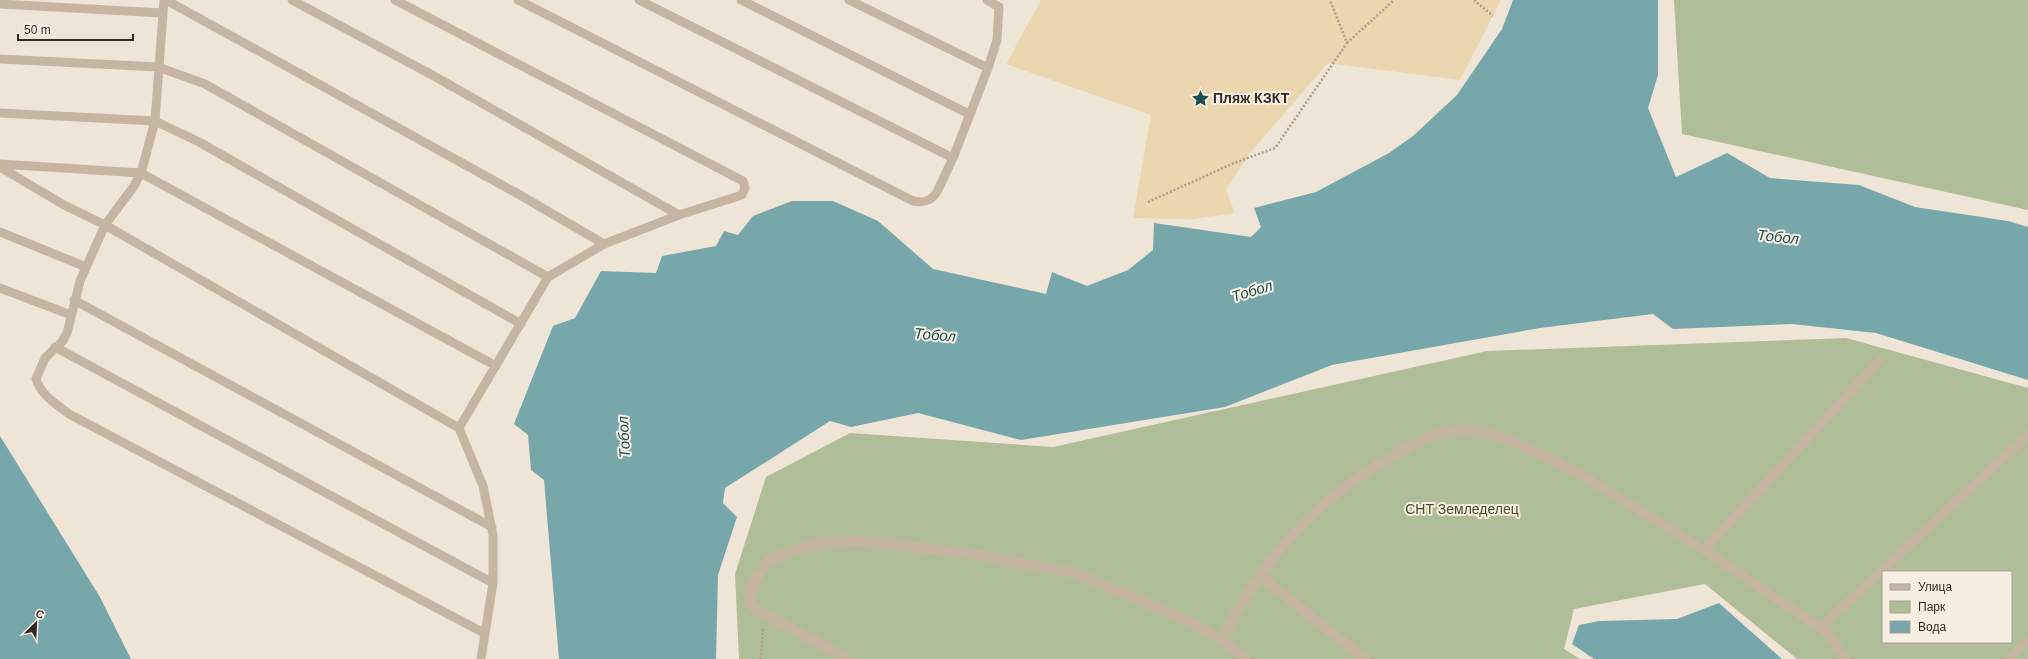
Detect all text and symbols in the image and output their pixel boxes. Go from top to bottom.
scale bar [18,16,133,42]
text: 50 m [24,23,51,37]
place icon: Пляж КЗКТ [1190,88,1210,108]
place label: Пляж КЗКТ [1213,90,1290,106]
water label: Тобол [1756,226,1800,247]
water label: Тобол [1229,276,1275,305]
water label: Тобол [913,324,957,345]
water label: Тобол [614,415,633,458]
park label: СНТ Земледелец [1405,501,1519,517]
legend [1882,571,2012,643]
text: Улица [1918,580,1952,594]
text: Парк [1918,600,1946,614]
north arrow [16,603,56,643]
text: С [34,607,46,621]
text: Вода [1918,620,1946,634]

